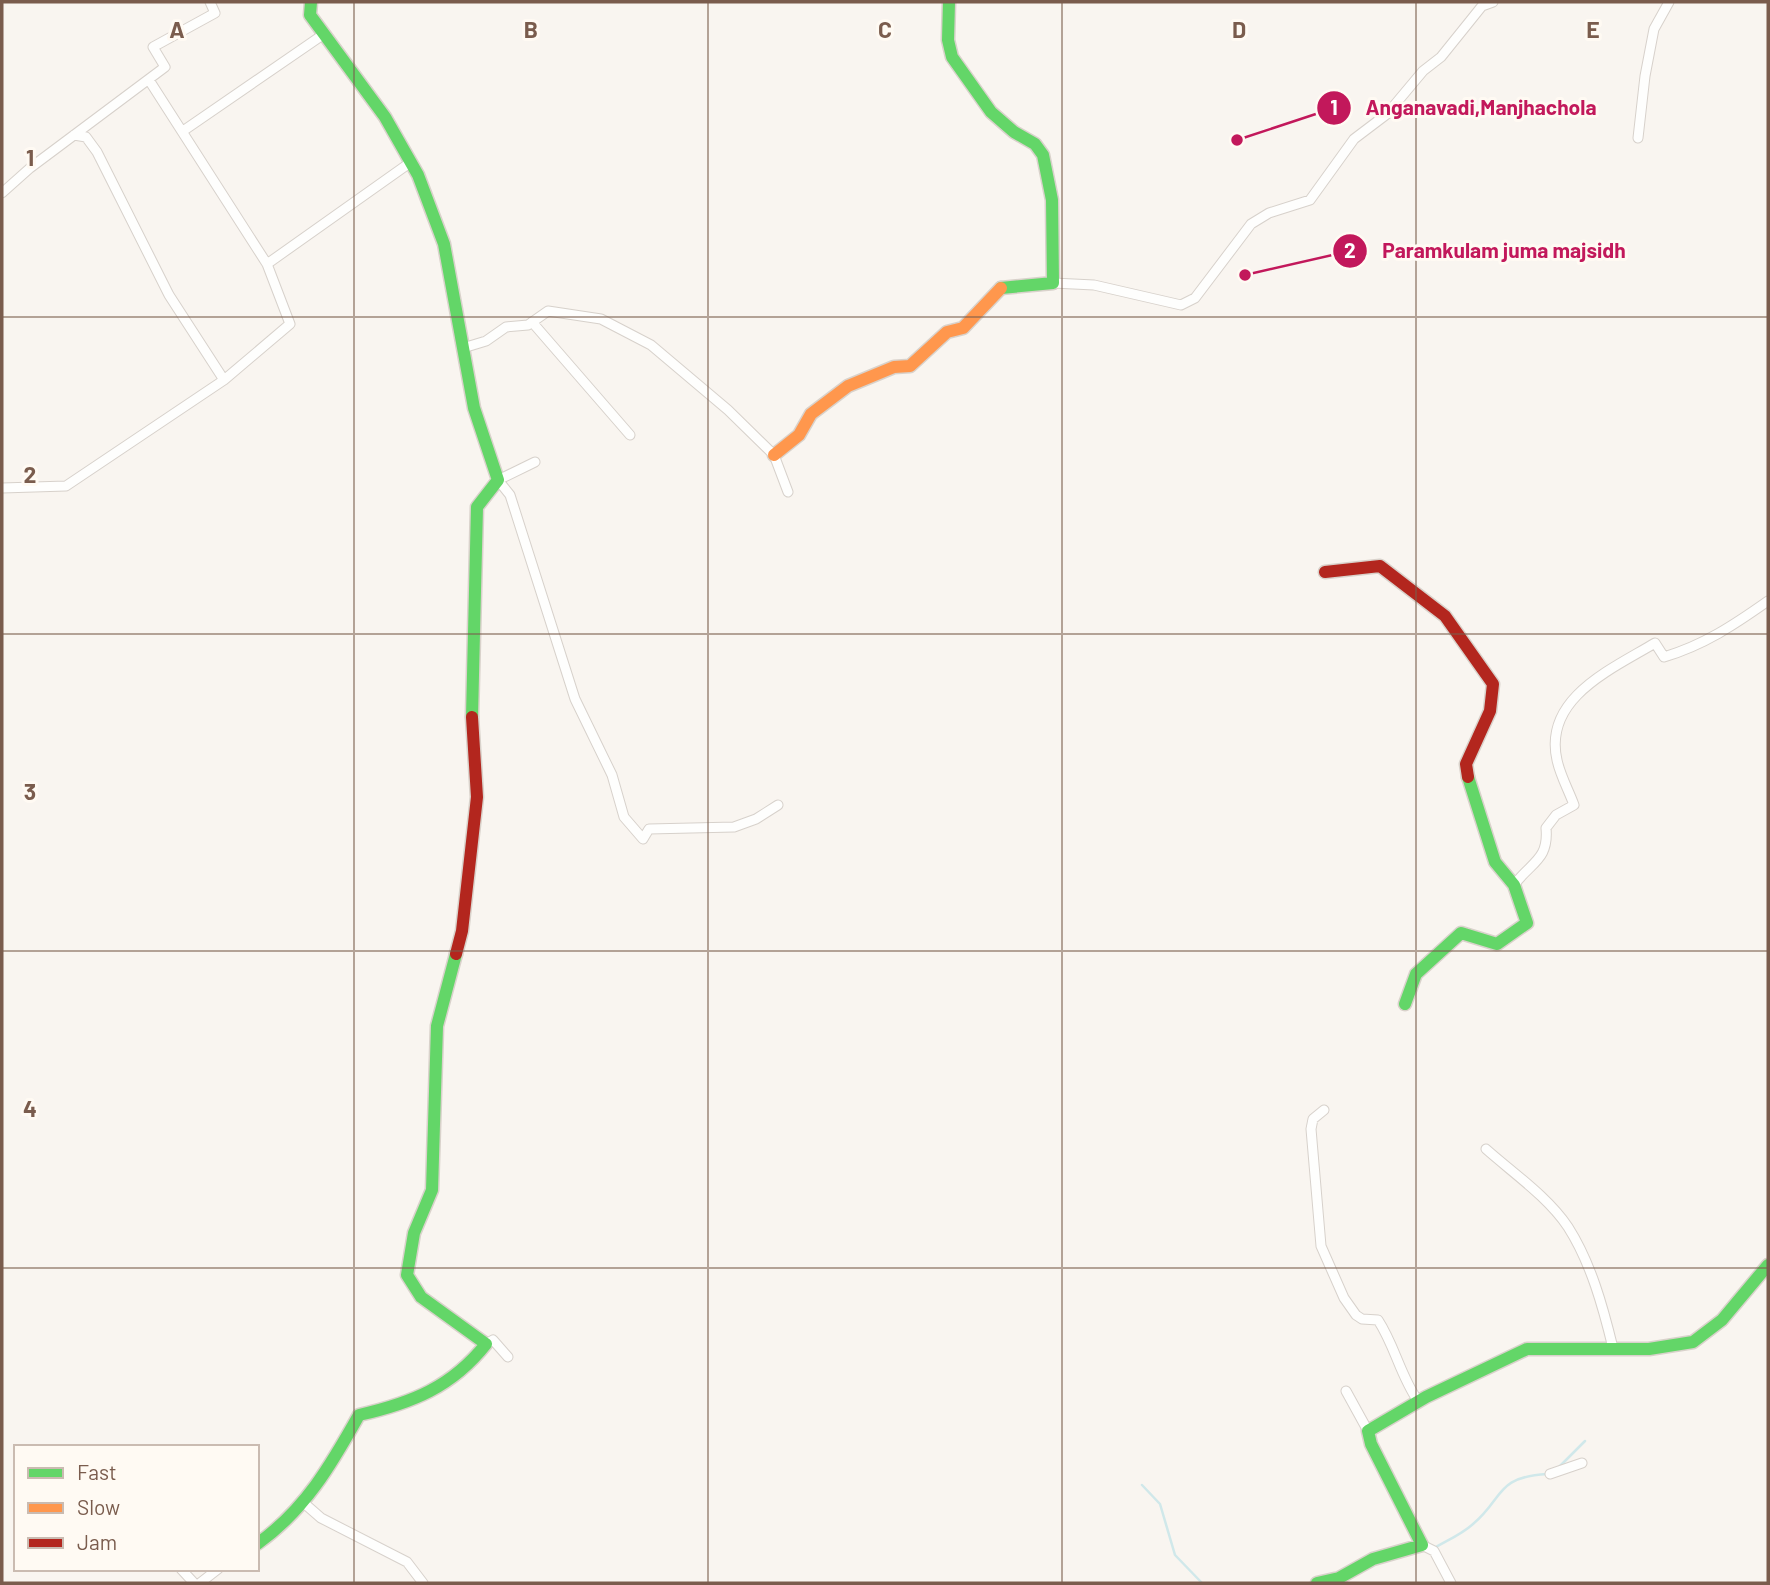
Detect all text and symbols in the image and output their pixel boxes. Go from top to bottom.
text: A [169,15,185,43]
text: B [524,15,538,43]
text: C [878,15,892,43]
text: D [1232,15,1246,43]
text: E [1586,15,1600,43]
callout: Anganavadi,Manjhachola [1317,87,1611,129]
text: 1 [1330,94,1338,119]
text: Anganavadi,Manjhachola [1366,94,1596,119]
text: 1 [26,143,34,171]
callout: Paramkulam juma majsidh [1333,230,1639,272]
text: 2 [1344,237,1356,262]
text: Paramkulam juma majsidh [1382,237,1626,262]
text: 2 [24,460,36,488]
text: 3 [24,777,36,805]
text: 4 [23,1094,37,1122]
legend [14,1445,259,1571]
text: Fast [77,1459,117,1484]
text: Slow [77,1494,120,1519]
text: Jam [77,1529,117,1554]

